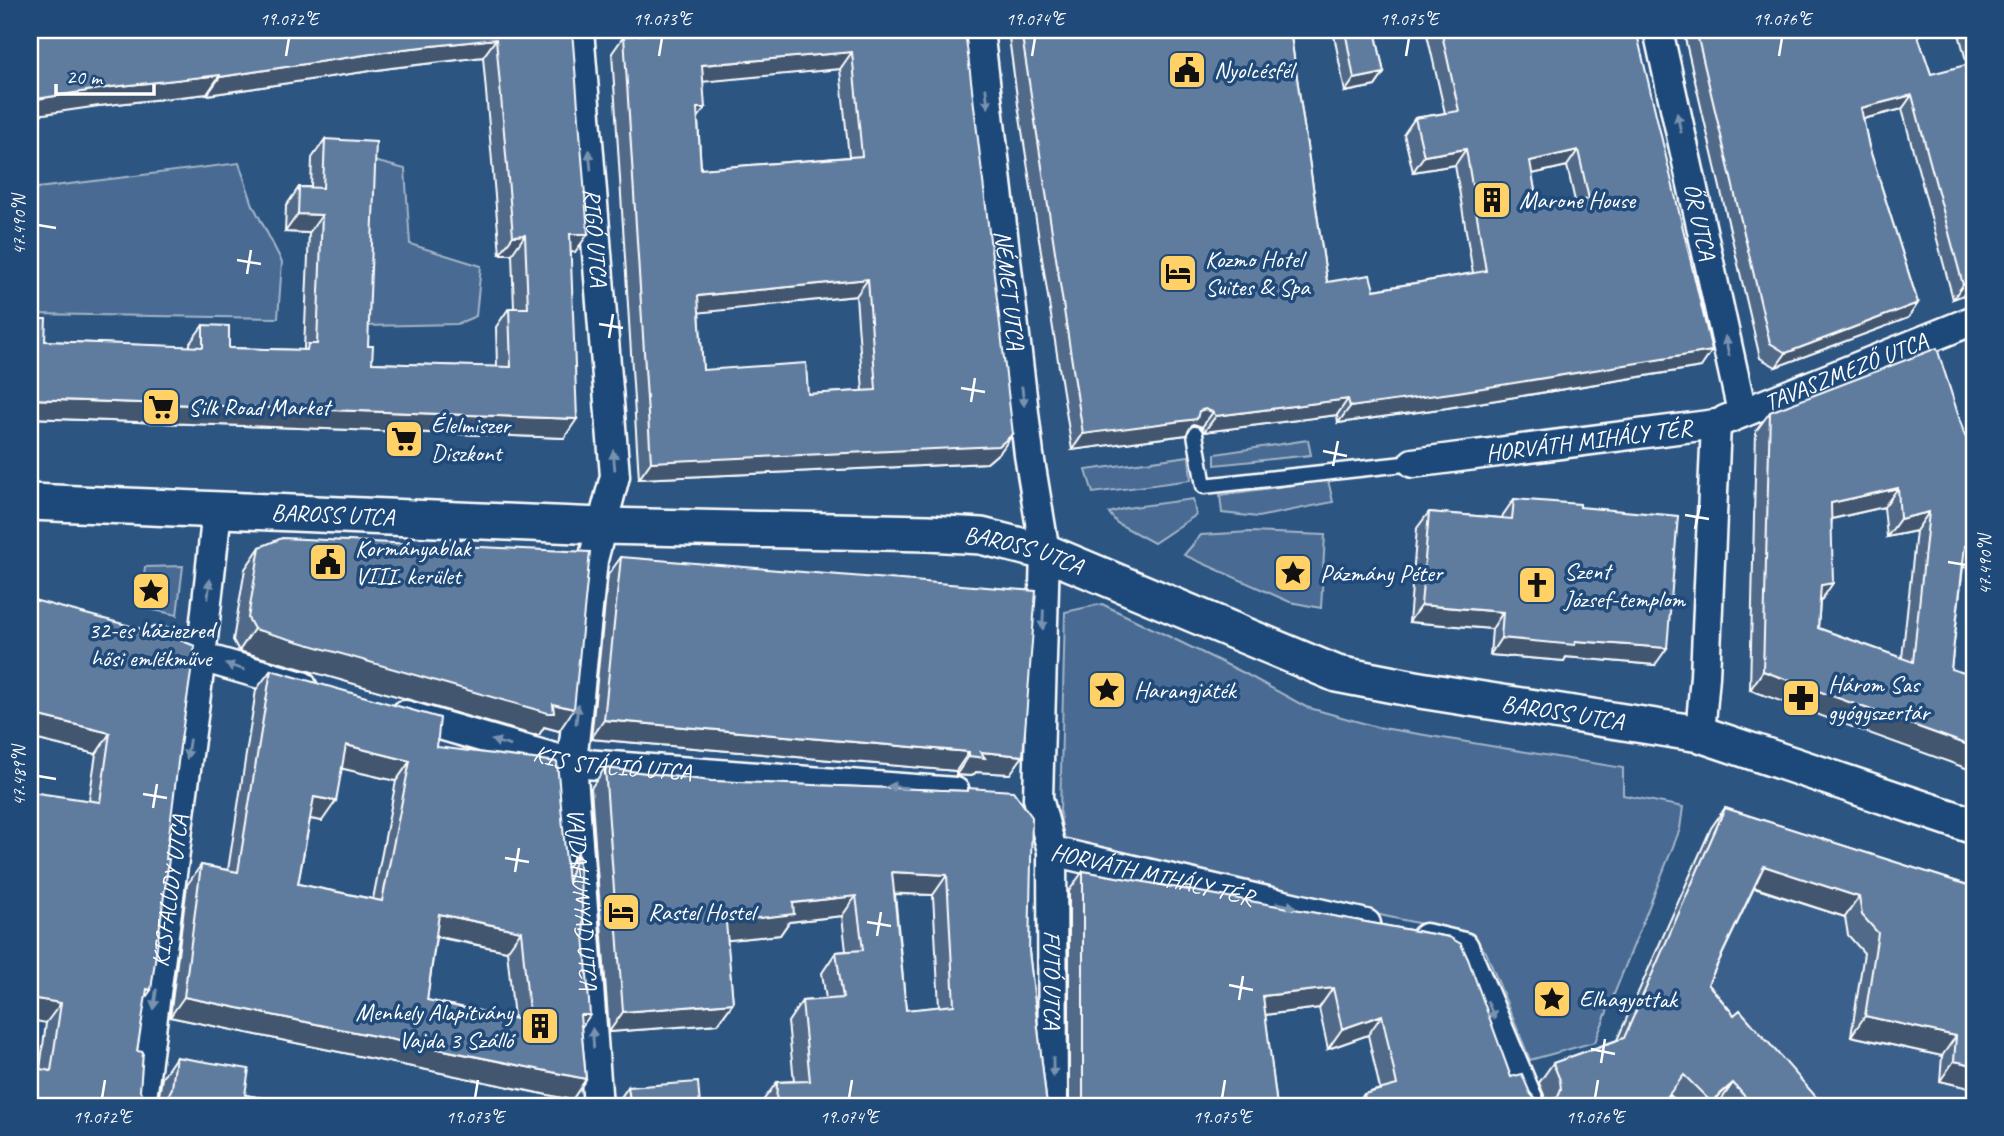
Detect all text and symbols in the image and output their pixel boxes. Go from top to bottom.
text: 19.072°E [260,8,321,30]
text: 19.073°E [633,8,694,30]
text: 19.074°E [1006,8,1067,30]
text: 19.075°E [1380,8,1441,30]
text: 19.076°E [1753,8,1814,30]
public building icon: Nyolcésfél [1166,49,1208,91]
scale bar [56,52,154,96]
place label: Nyolcésfél [1214,55,1297,85]
text: 20 m [66,64,104,90]
one-way arrow [981,87,992,109]
one-way arrow [1673,112,1684,134]
one-way arrow [584,148,595,170]
building icon: Marone House [1471,179,1513,221]
street label: ŐR UTCA [1677,180,1723,263]
place label: Marone House [1519,185,1637,215]
street label: RIGÓ UTCA [577,187,615,289]
text: 47.490°N [8,192,30,255]
street label: NÉMET UTCA [988,229,1032,353]
place label: Kozmo Hotel Suites & Spa [1205,244,1311,302]
hotel icon: Kozmo Hotel Suites & Spa [1157,252,1199,294]
street label: TAVASZMEZŐ UTCA [1760,325,1933,418]
one-way arrow [1722,334,1733,356]
supermarket icon: Silk Road Market [140,386,182,428]
one-way arrow [1017,386,1028,408]
place label: Silk Road Market [188,392,333,422]
place label: Élelmiszer Diszkont [431,410,513,468]
street label: HORVÁTH MIHÁLY TÉR [1484,412,1696,468]
supermarket icon: Élelmiszer Diszkont [383,418,425,460]
one-way arrow [608,449,619,471]
street label: BAROSS UTCA [271,497,396,532]
street label: BAROSS UTCA [963,520,1088,582]
text: 47.490°N [1974,532,1996,595]
place label: Kormányablak VIII. kerület [355,533,473,591]
public building icon: Kormányablak VIII. kerület [307,541,349,583]
place icon: Pázmány Péter [1272,552,1314,594]
place label: Szent József-templom [1563,556,1686,614]
place label: Pázmány Péter [1320,558,1445,588]
church icon: Szent József-templom [1516,564,1558,606]
place icon: 32-es háziezred hősi emlékműve [130,570,172,612]
one-way arrow [203,578,214,600]
one-way arrow [1038,610,1049,632]
place label: 32-es háziezred hősi emlékműve [88,615,218,673]
one-way arrow [224,661,246,672]
place icon: Harangjáték [1086,669,1128,711]
place label: Három Sas gyógyszertár [1828,669,1931,727]
place label: Harangjáték [1134,675,1238,705]
pharmacy icon: Három Sas gyógyszertár [1780,677,1822,719]
street label: BAROSS UTCA [1500,688,1627,737]
one-way arrow [572,703,583,725]
one-way arrow [491,737,512,747]
one-way arrow [183,738,194,760]
street label: KIS STÁCIÓ UTCA [530,738,693,787]
text: 47.489°N [8,743,30,806]
one-way arrow [885,781,907,792]
street label: VAJDAHUNYAD UTCA [560,807,604,992]
street label: KISFALUDY UTCA [145,812,195,969]
street label: HORVÁTH MIHÁLY TÉR [1048,836,1260,913]
hotel icon: Rastel Hostel [600,891,642,933]
place label: Rastel Hostel [648,897,759,927]
one-way arrow [1275,900,1297,911]
street label: FUTÓ UTCA [1037,930,1068,1030]
place icon: Elhagyottak [1531,978,1573,1020]
place label: Elhagyottak [1579,984,1679,1014]
one-way arrow [150,988,161,1010]
place label: Menhely Alapítvány Vajda 3 Szálló [356,997,517,1055]
one-way arrow [1485,999,1496,1020]
building icon: Menhely Alapítvány Vajda 3 Szálló [519,1005,561,1047]
one-way arrow [587,1027,598,1049]
one-way arrow [1047,1056,1059,1078]
text: 19.072°E [73,1106,134,1128]
text: 19.073°E [446,1106,507,1128]
text: 19.074°E [820,1106,881,1128]
text: 19.075°E [1193,1106,1254,1128]
text: 19.076°E [1566,1106,1627,1128]

